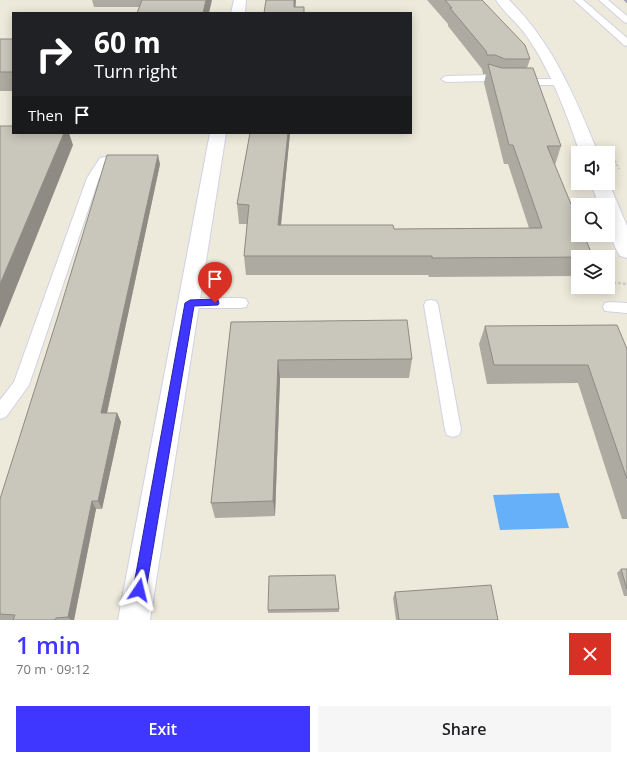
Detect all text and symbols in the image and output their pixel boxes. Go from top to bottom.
text: 60 m [94,23,161,61]
icon: right [28,28,80,80]
text: Turn right [94,59,177,83]
icon: arrive [71,104,93,126]
text: Then [28,105,63,125]
map controls [571,146,615,294]
button: sound [571,146,615,190]
button: search [571,198,615,242]
button: layers [571,250,615,294]
pin [198,262,232,303]
icon: arrive [204,268,226,290]
position arrow [118,569,160,611]
text: 1 min [16,628,81,661]
button: close [569,633,611,675]
text: 70 m · 09:12 [16,660,90,678]
button: Exit [16,706,310,752]
button: Share [318,706,611,752]

